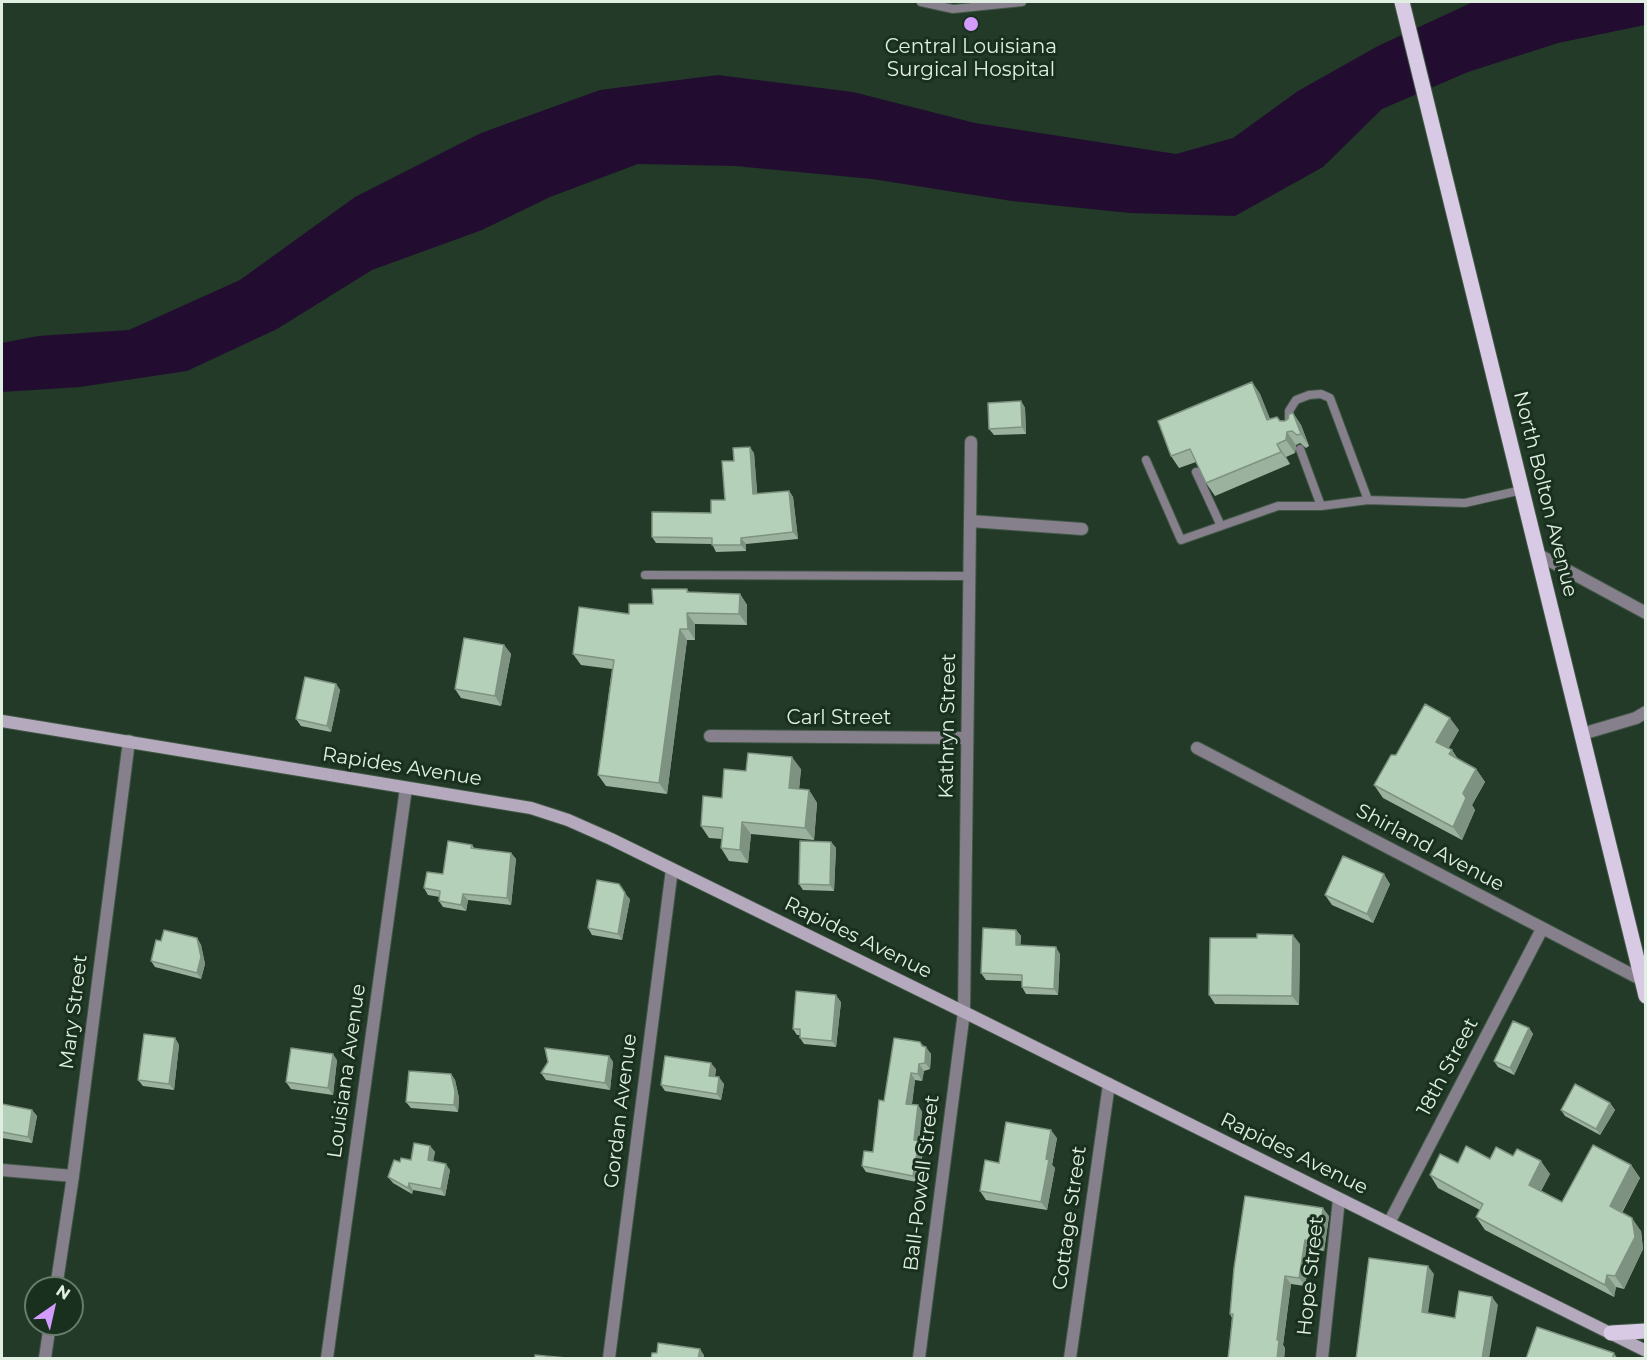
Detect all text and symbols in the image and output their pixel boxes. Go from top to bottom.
marker: Central Louisiana Surgical Hospital [962,15,980,33]
place label: Central Louisiana Surgical Hospital [885,35,1057,82]
street label: North Bolton Avenue [1508,389,1582,599]
street label: Kathryn Street [935,653,961,799]
street label: Carl Street [787,706,891,730]
street label: Rapides Avenue [321,743,483,791]
street label: Shirland Avenue [1352,799,1508,897]
street label: Rapides Avenue [780,892,936,984]
street label: Mary Street [55,953,93,1071]
street label: Louisiana Avenue [323,982,371,1160]
street label: 18th Street [1412,1014,1484,1120]
street label: Gordan Avenue [600,1032,642,1190]
street label: Ball-Powell Street [899,1093,945,1273]
street label: Rapides Avenue [1216,1108,1372,1200]
street label: Cottage Street [1048,1144,1092,1292]
street label: Hope Street [1293,1215,1329,1337]
north arrow [24,1276,84,1336]
text: N [53,1281,74,1304]

